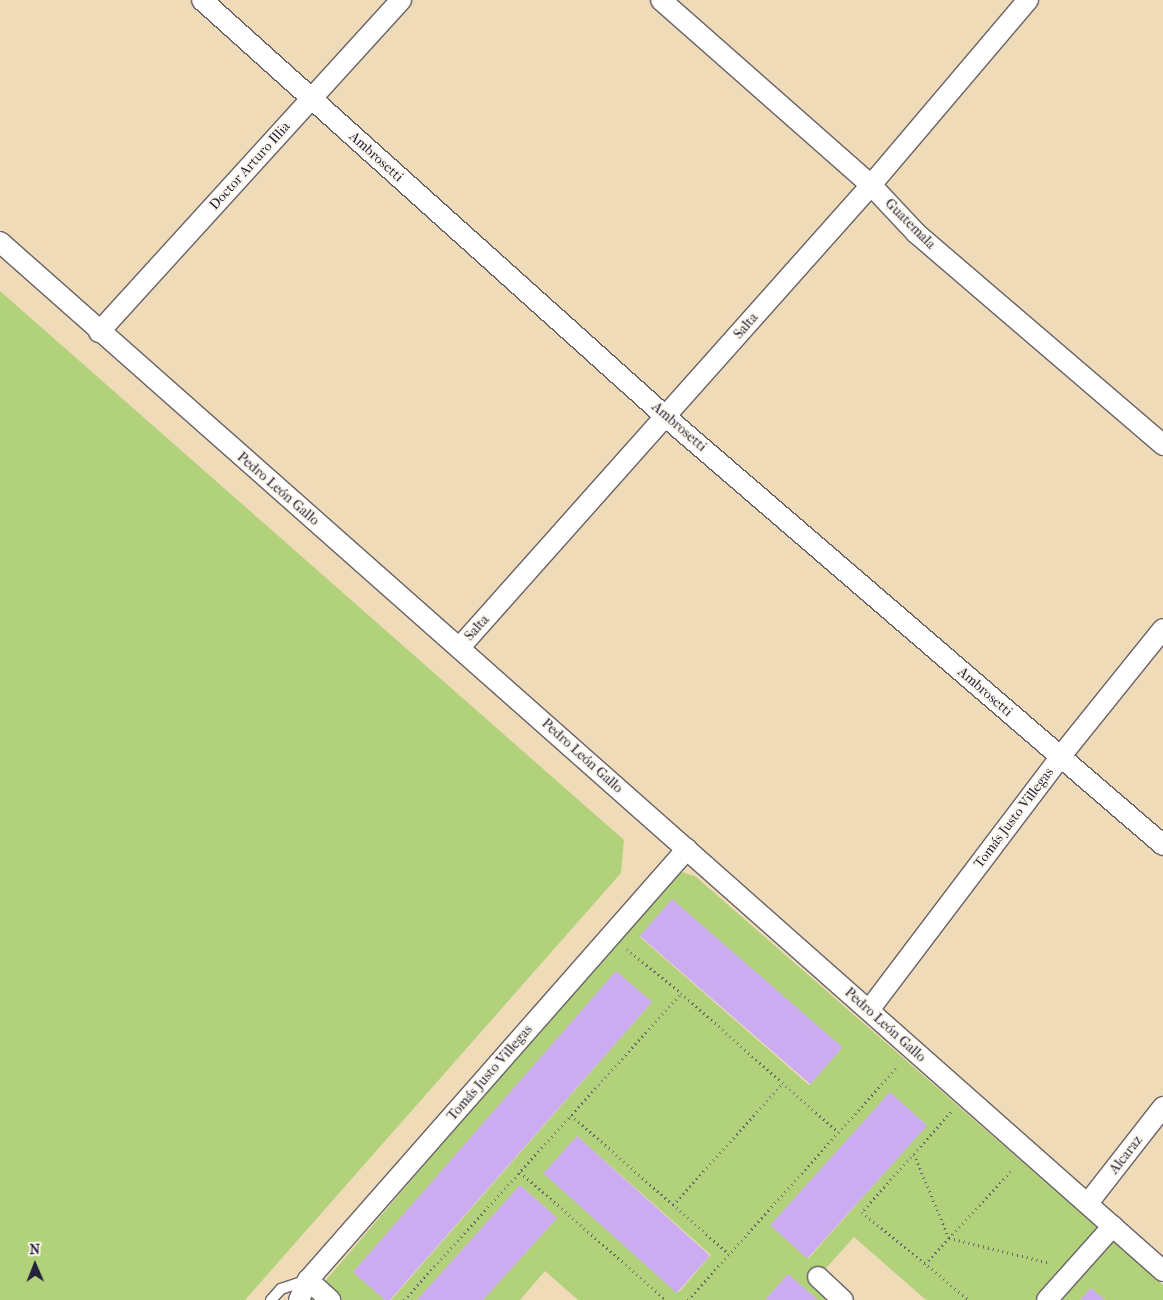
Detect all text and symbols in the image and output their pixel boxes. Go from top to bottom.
street label: Doctor Arturo Illia [206,118,294,214]
street label: Ambrosetti [345,128,407,186]
street label: Guatemala [881,195,939,253]
street label: Salta [730,310,762,342]
street label: Ambrosetti [648,399,710,455]
street label: Pedro León Gallo [233,449,323,529]
street label: Salta [461,612,493,644]
street label: Ambrosetti [954,664,1016,720]
street label: Pedro León Gallo [538,715,626,797]
street label: Tomás Justo Villegas [971,764,1057,872]
street label: Pedro León Gallo [841,984,929,1066]
street label: Tomás Justo Villegas [444,1022,536,1124]
street label: Alcaraz [1106,1132,1146,1178]
north arrow [10,1240,60,1290]
text: N [29,1241,40,1258]

